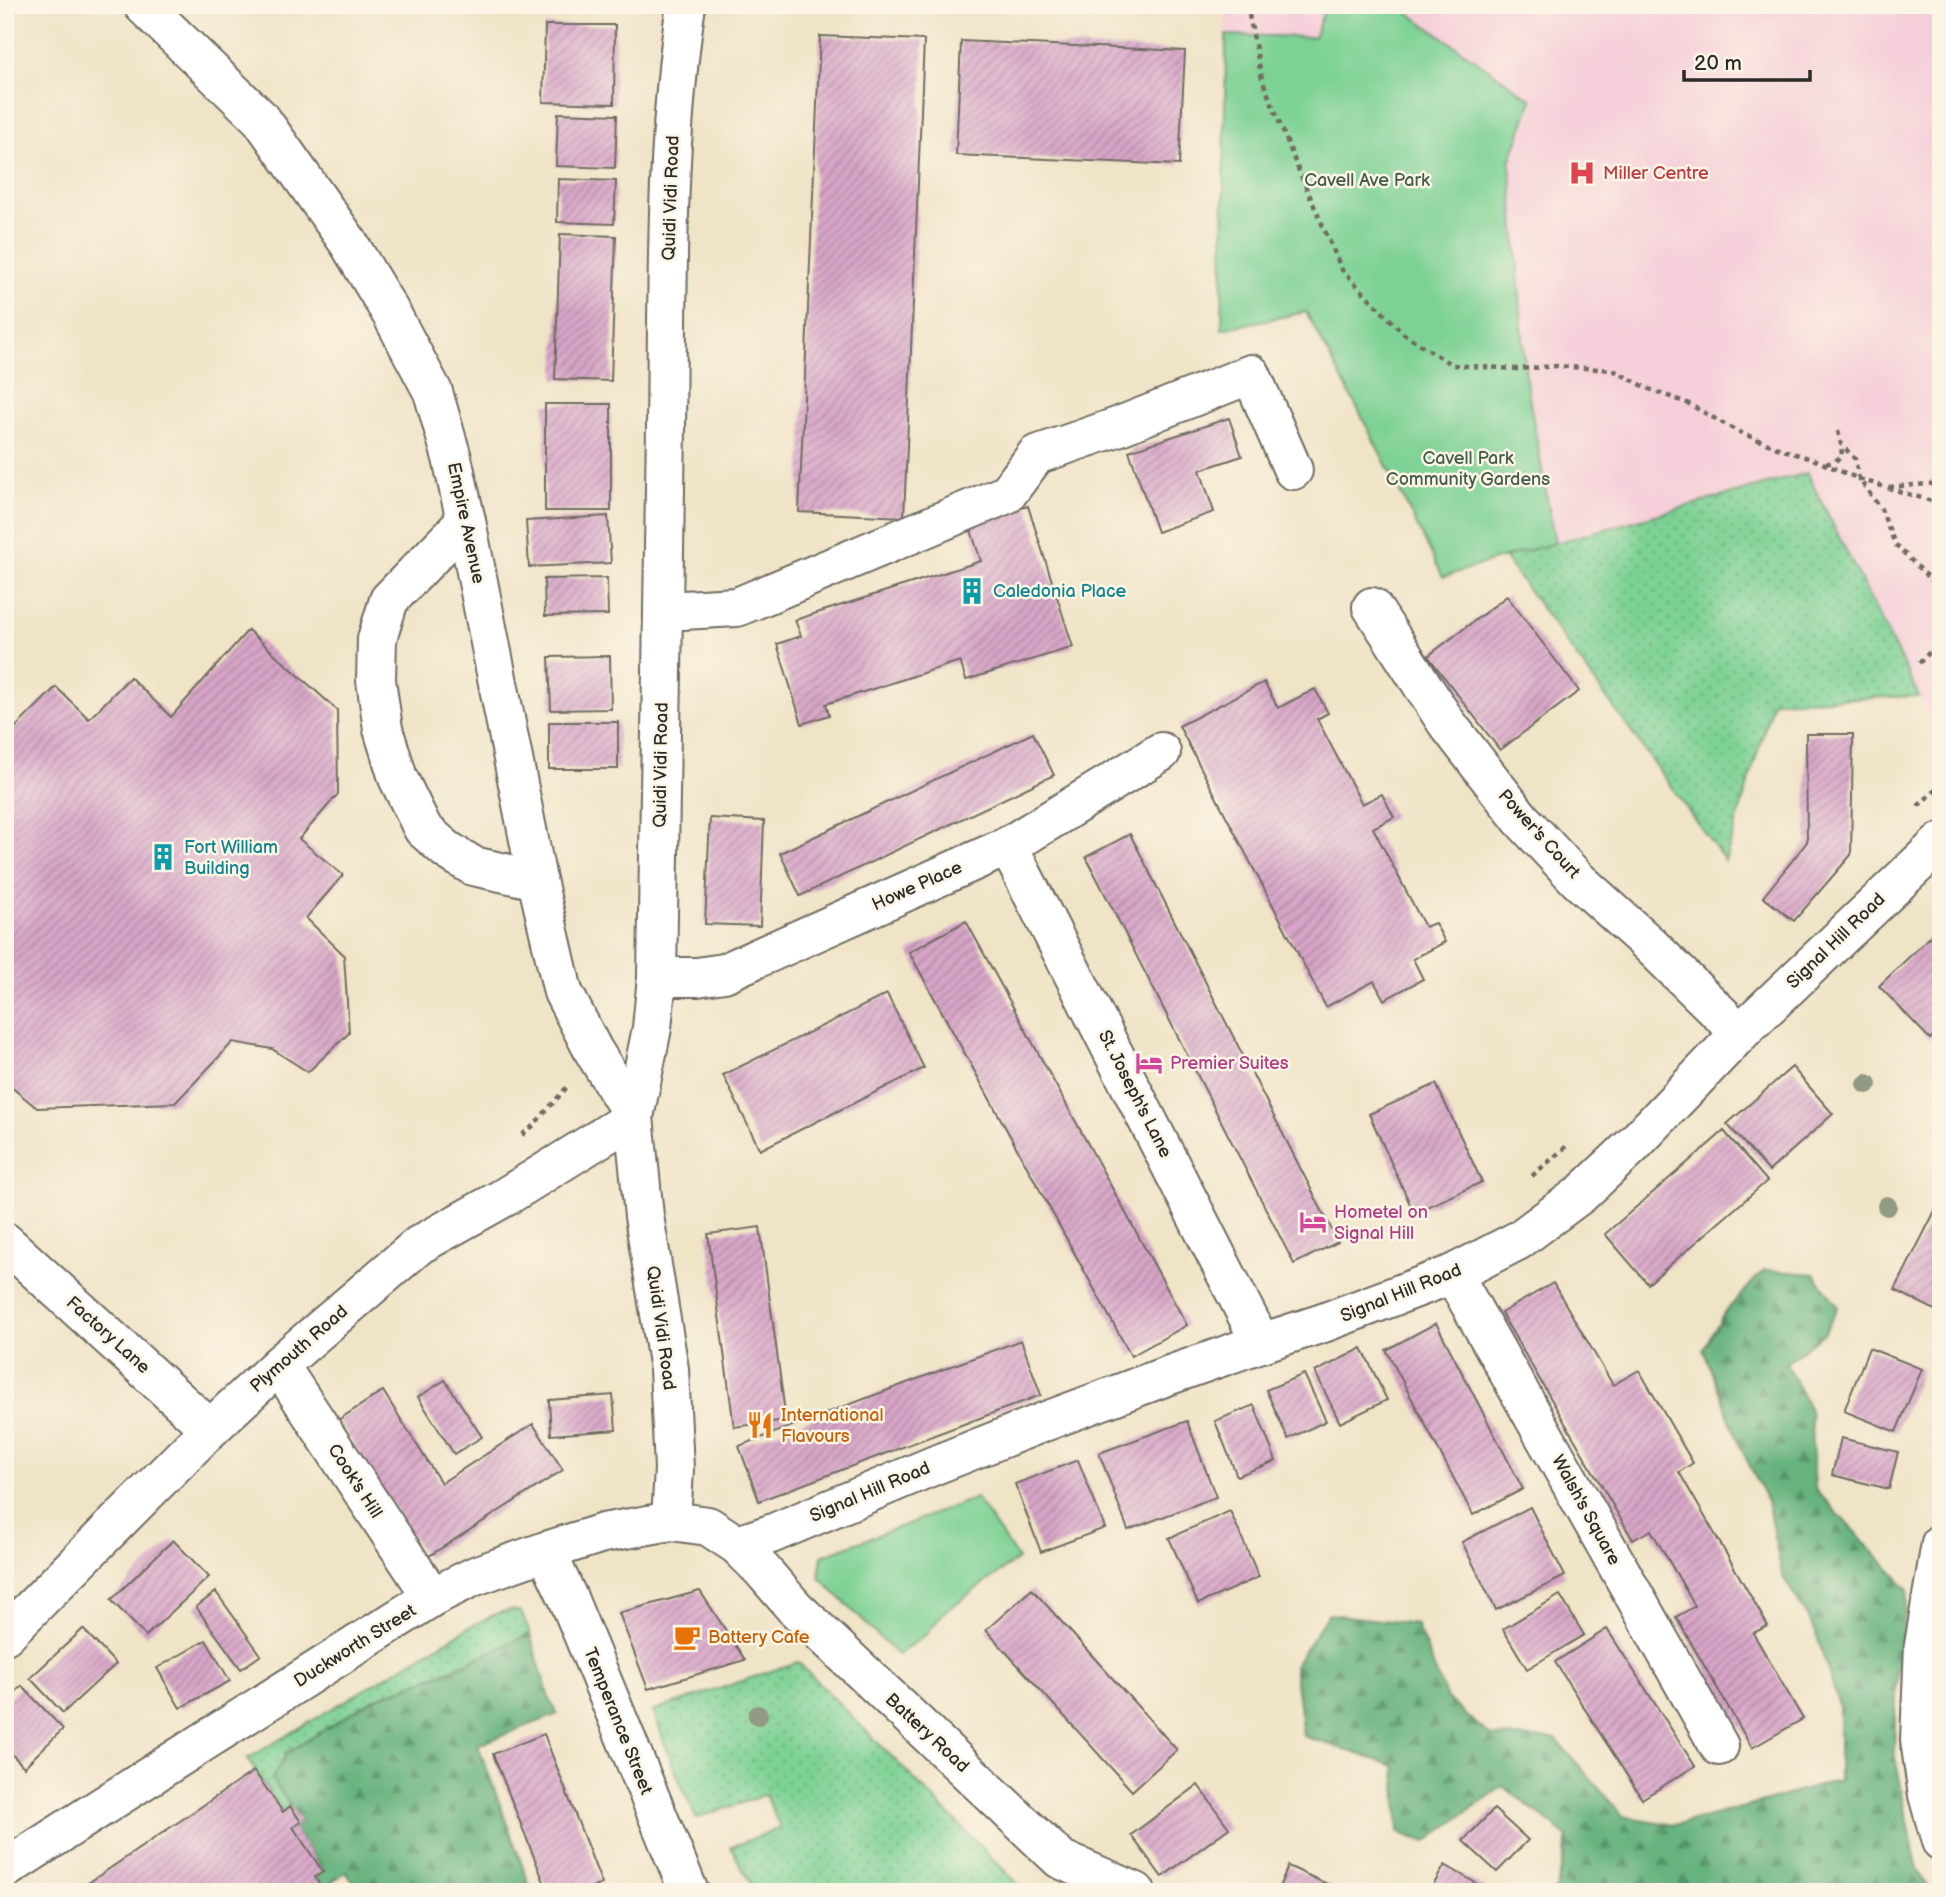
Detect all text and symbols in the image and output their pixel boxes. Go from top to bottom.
scale bar [1684,38,1810,82]
text: 20 m [1694,51,1742,76]
street label: Quidi Vidi Road [658,135,684,261]
hospital icon: Miller Centre [1567,158,1597,188]
place label: Miller Centre [1603,163,1709,184]
park label: Cavell Ave Park [1304,170,1430,191]
park label: Cavell Park Community Gardens [1386,448,1550,490]
street label: Empire Avenue [443,460,489,586]
building icon: Caledonia Place [957,576,987,606]
place label: Caledonia Place [993,581,1126,602]
street label: Quidi Vidi Road [649,702,673,828]
street label: Power's Court [1494,785,1585,883]
place label: Fort William Building [184,837,278,879]
building icon: Fort William Building [148,842,178,872]
street label: Howe Place [869,857,966,915]
street label: Signal Hill Road [1782,889,1890,993]
street label: St. Joseph's Lane [1094,1027,1176,1161]
hotel icon: Premier Suites [1134,1048,1164,1078]
place label: Premier Suites [1170,1053,1289,1074]
place label: Hometel on Signal Hill [1334,1202,1428,1244]
hotel icon: Hometel on Signal Hill [1298,1207,1328,1237]
street label: Signal Hill Road [1338,1259,1464,1327]
street label: Quidi Vidi Road [642,1264,680,1392]
street label: Factory Lane [62,1292,154,1378]
street label: Plymouth Road [246,1301,352,1397]
place label: International Flavours [781,1405,884,1447]
restaurant icon: International Flavours [745,1410,775,1440]
street label: Cook's Hill [323,1440,387,1522]
street label: Walsh's Square [1547,1451,1625,1569]
street label: Signal Hill Road [807,1457,933,1527]
street label: Duckworth Street [290,1600,420,1692]
cafe icon: Battery Cafe [672,1622,702,1652]
place label: Battery Cafe [708,1627,810,1648]
street label: Temperance Street [579,1645,657,1798]
street label: Battery Road [881,1689,973,1777]

